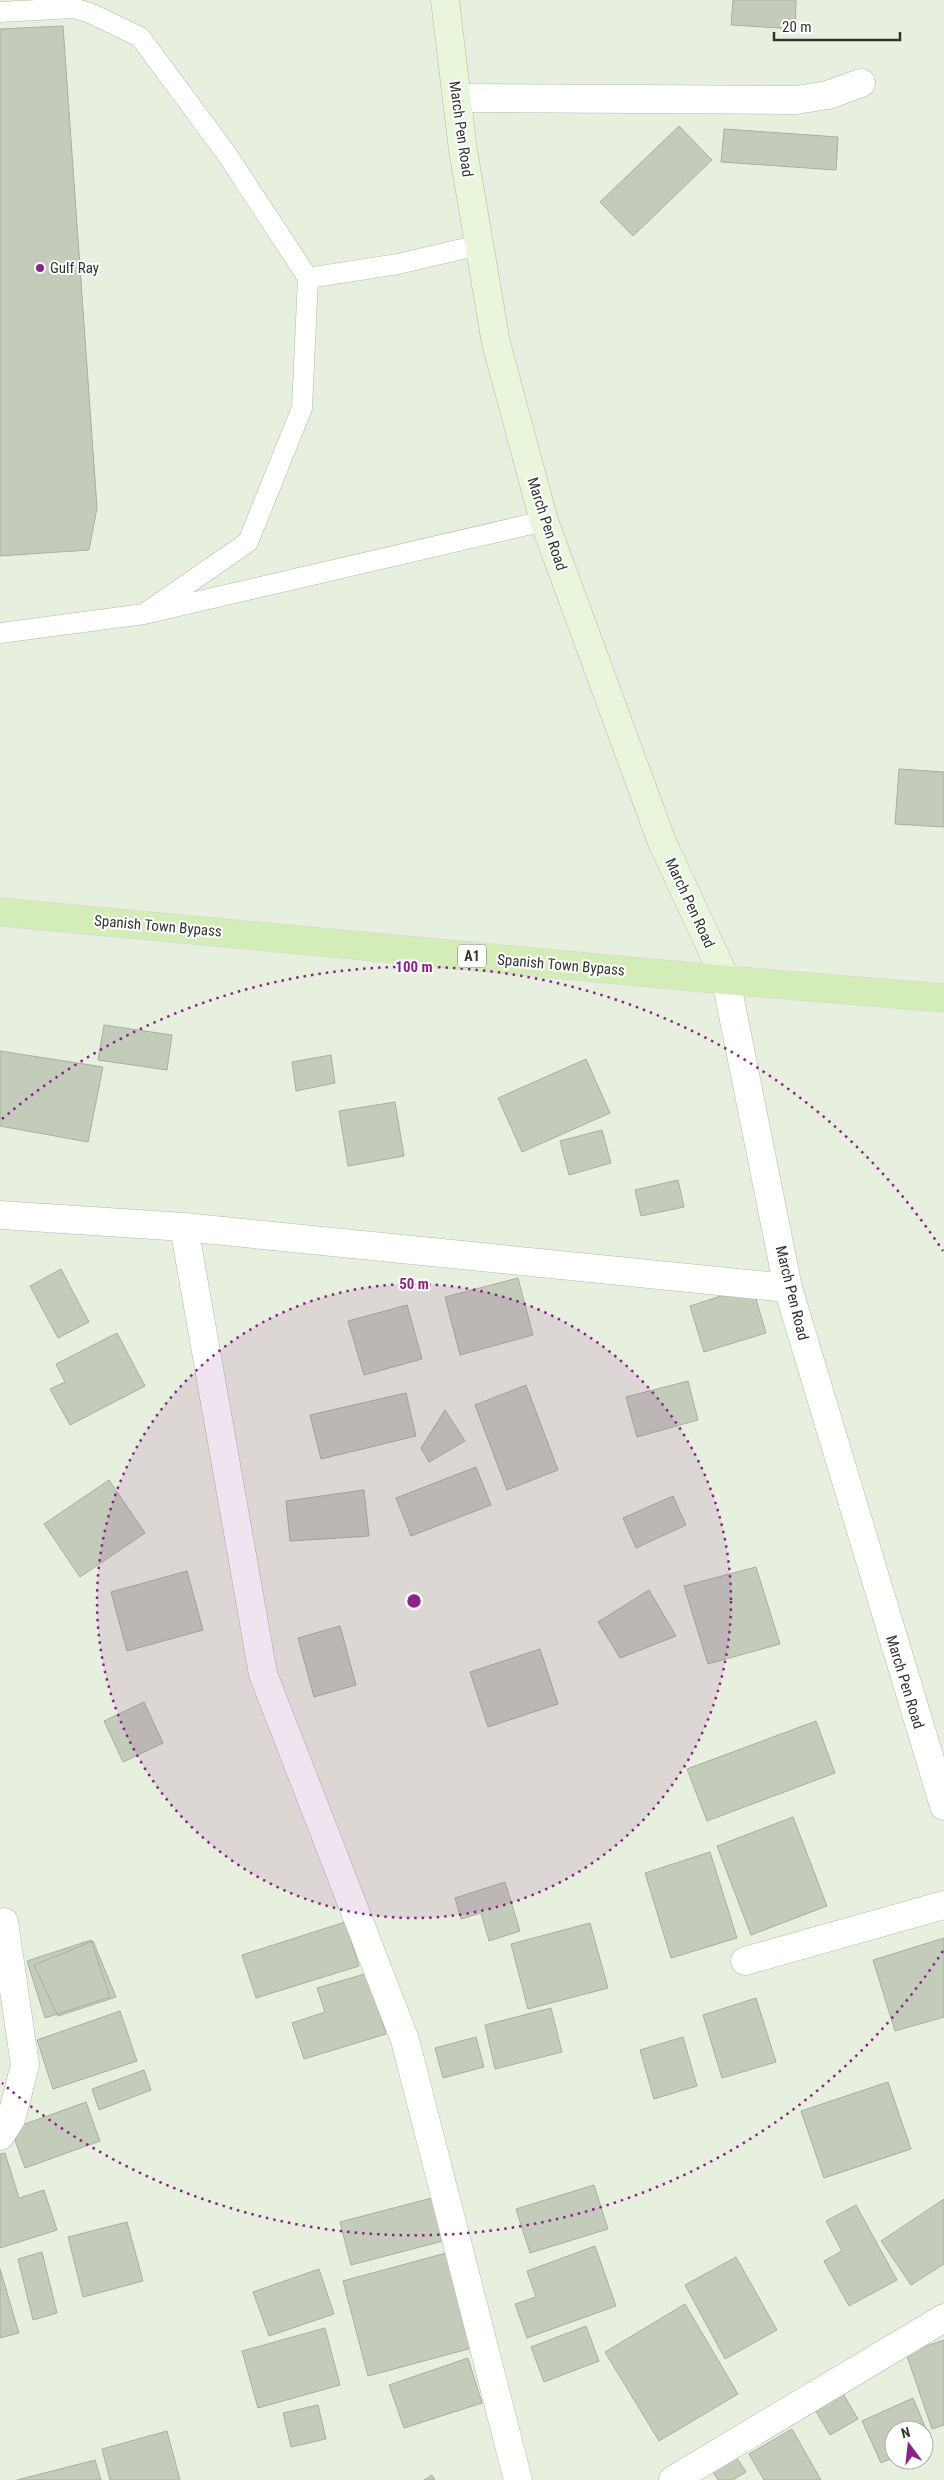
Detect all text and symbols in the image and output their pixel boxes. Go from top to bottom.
scale bar [774,10,900,42]
text: 20 m [782,18,812,36]
street label: March Pen Road [445,80,477,178]
place label: Gulf Ray [50,259,99,277]
marker: Gulf Ray [34,262,46,274]
street label: March Pen Road [524,475,570,573]
street label: March Pen Road [661,855,719,951]
street label: Spanish Town Bypass [93,911,223,941]
road number: A1 [458,944,486,968]
street label: Spanish Town Bypass [496,950,626,980]
text: 100 m [395,958,433,976]
street label: March Pen Road [772,1244,812,1342]
text: 50 m [399,1275,429,1293]
centre of rings [405,1592,423,1610]
street label: March Pen Road [882,1633,928,1731]
north arrow [884,2420,934,2470]
text: N [899,2424,912,2441]

